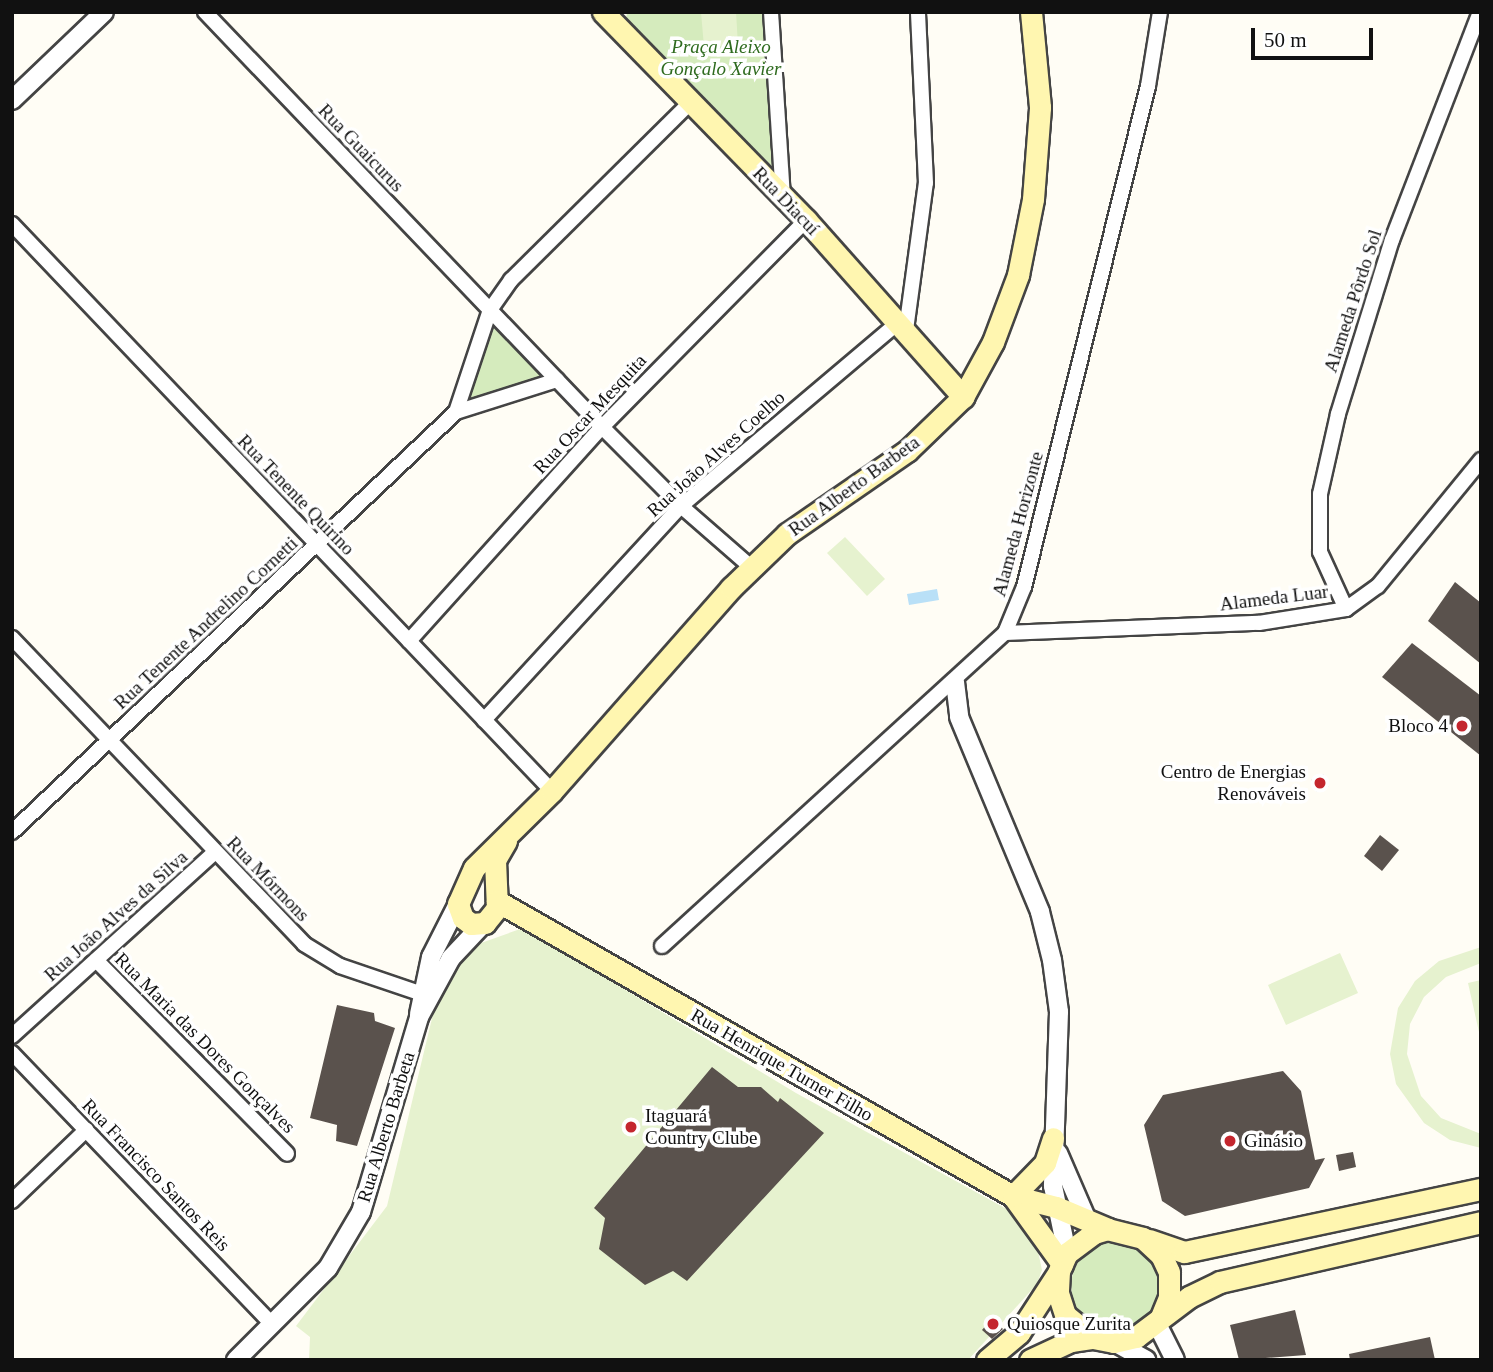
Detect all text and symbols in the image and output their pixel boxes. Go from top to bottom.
scale bar [1255,14,1378,58]
text: 50 m [1264,28,1307,52]
park label: Praça Aleixo Gonçalo Xavier [661,36,781,80]
street label: Rua Guaicurus [313,99,409,197]
street label: Rua Diacuí [748,162,824,240]
street label: Alameda Pôrdo Sol [1319,227,1387,375]
street label: Rua Oscar Mesquita [529,349,651,479]
street label: Rua João Alves Coelho [642,386,790,522]
street label: Rua Tenente Quirino [233,430,359,560]
street label: Rua Alberto Barbeta [784,431,924,541]
street label: Alameda Horizonte [988,449,1048,599]
street label: Rua Tenente Andrelino Cornetti [109,531,303,715]
street label: Alameda Luar [1218,580,1330,616]
place label: Bloco 4 [1388,715,1448,737]
marker: Bloco 4 [1454,718,1470,734]
place label: Centro de Energias Renováveis [1161,761,1306,805]
marker: Centro de Energias Renováveis [1312,775,1328,791]
street label: Rua Mórmons [222,832,314,926]
street label: Rua João Alves da Silva [39,845,193,987]
street label: Rua Maria das Dores Gonçalves [110,948,300,1138]
street label: Rua Henrique Turner Filho [687,1003,877,1127]
street label: Rua Alberto Barbeta [352,1048,420,1206]
street label: Rua Francisco Santos Reis [77,1094,235,1256]
place label: Itaguará Country Clube [645,1105,757,1149]
marker: Itaguará Country Clube [623,1119,639,1135]
place label: Ginásio [1244,1130,1303,1152]
marker: Ginásio [1222,1133,1238,1149]
place label: Quiosque Zurita [1007,1313,1131,1335]
marker: Quiosque Zurita [985,1316,1001,1332]

